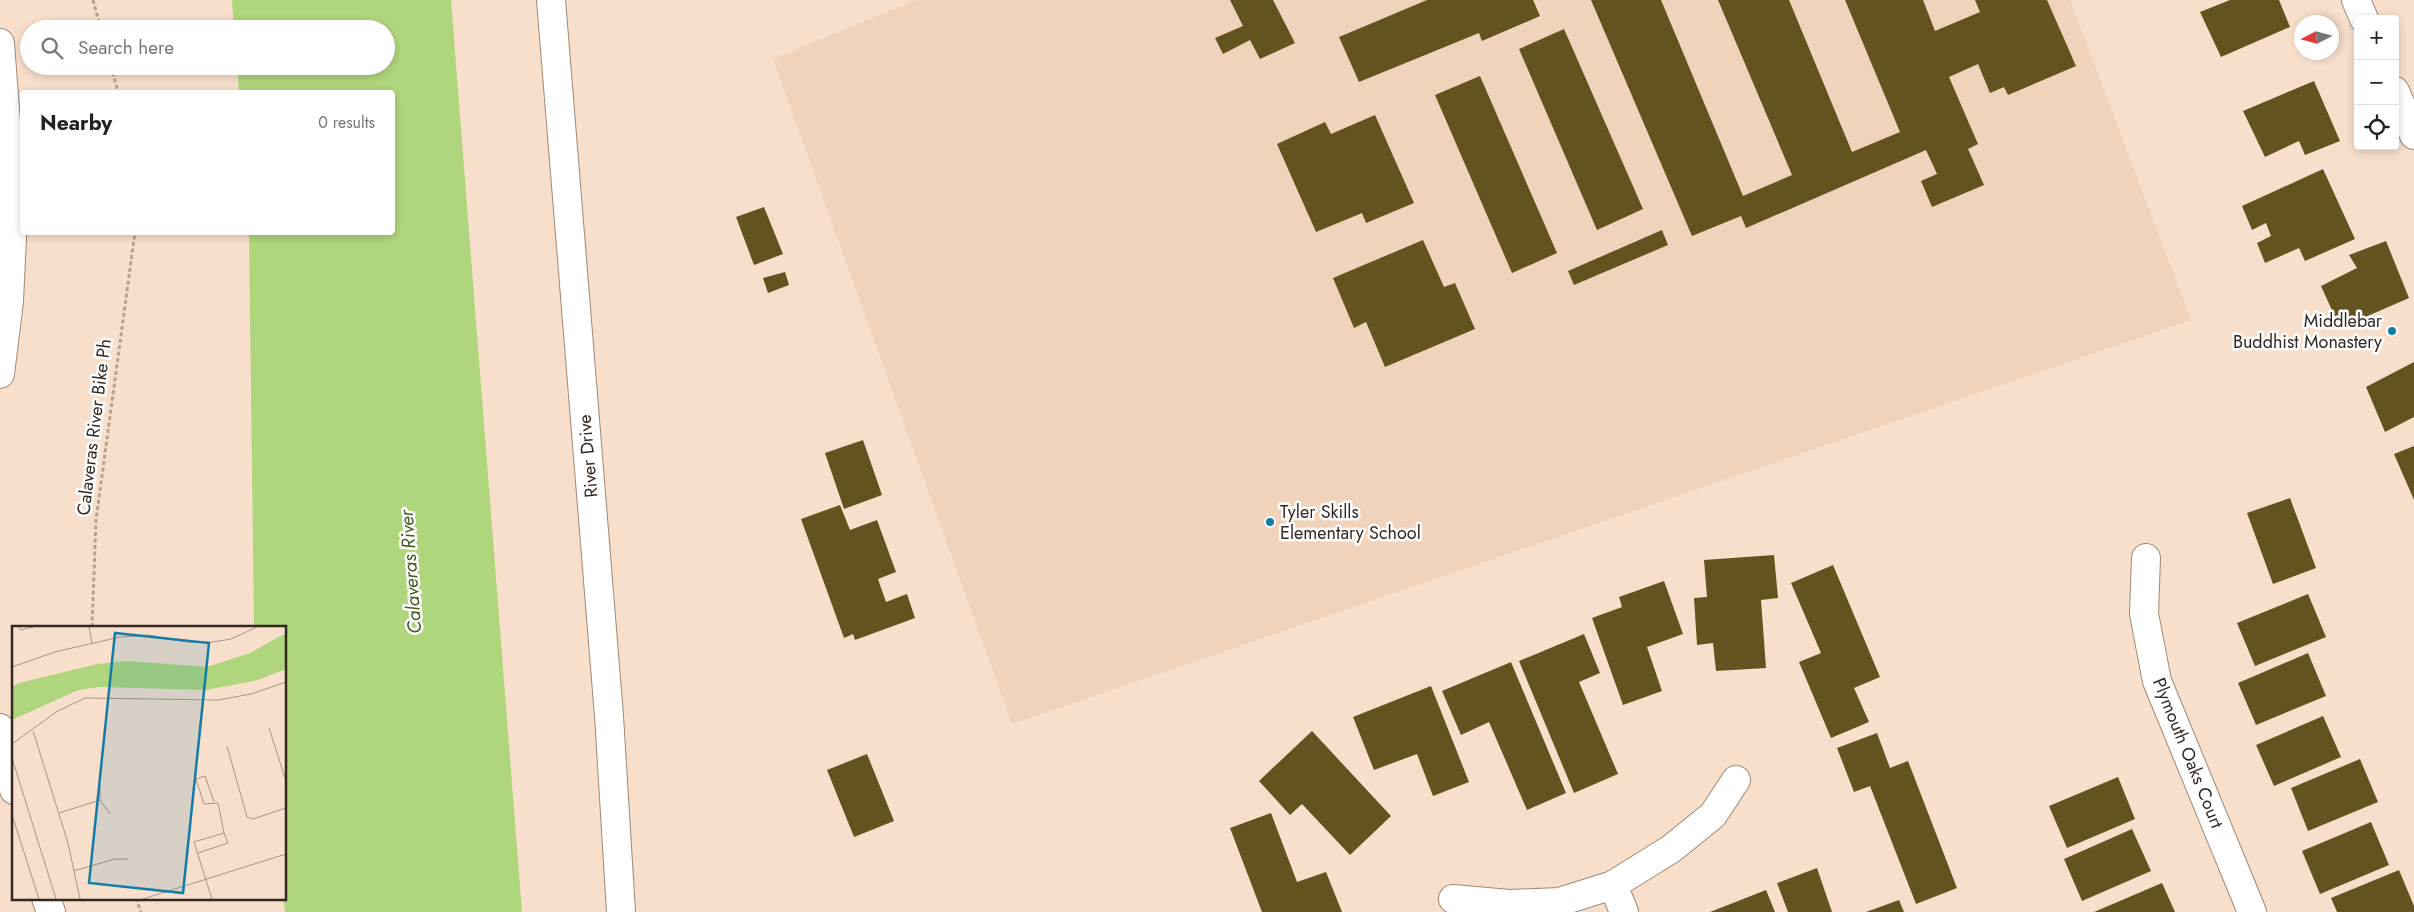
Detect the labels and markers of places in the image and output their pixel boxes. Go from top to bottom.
place label: Middlebar Buddhist Monastery [2233,308,2383,355]
marker: Middlebar Buddhist Monastery [2386,325,2398,337]
place label: Tyler Skills Elementary School [1280,499,1421,546]
marker: Tyler Skills Elementary School [1264,516,1276,528]

